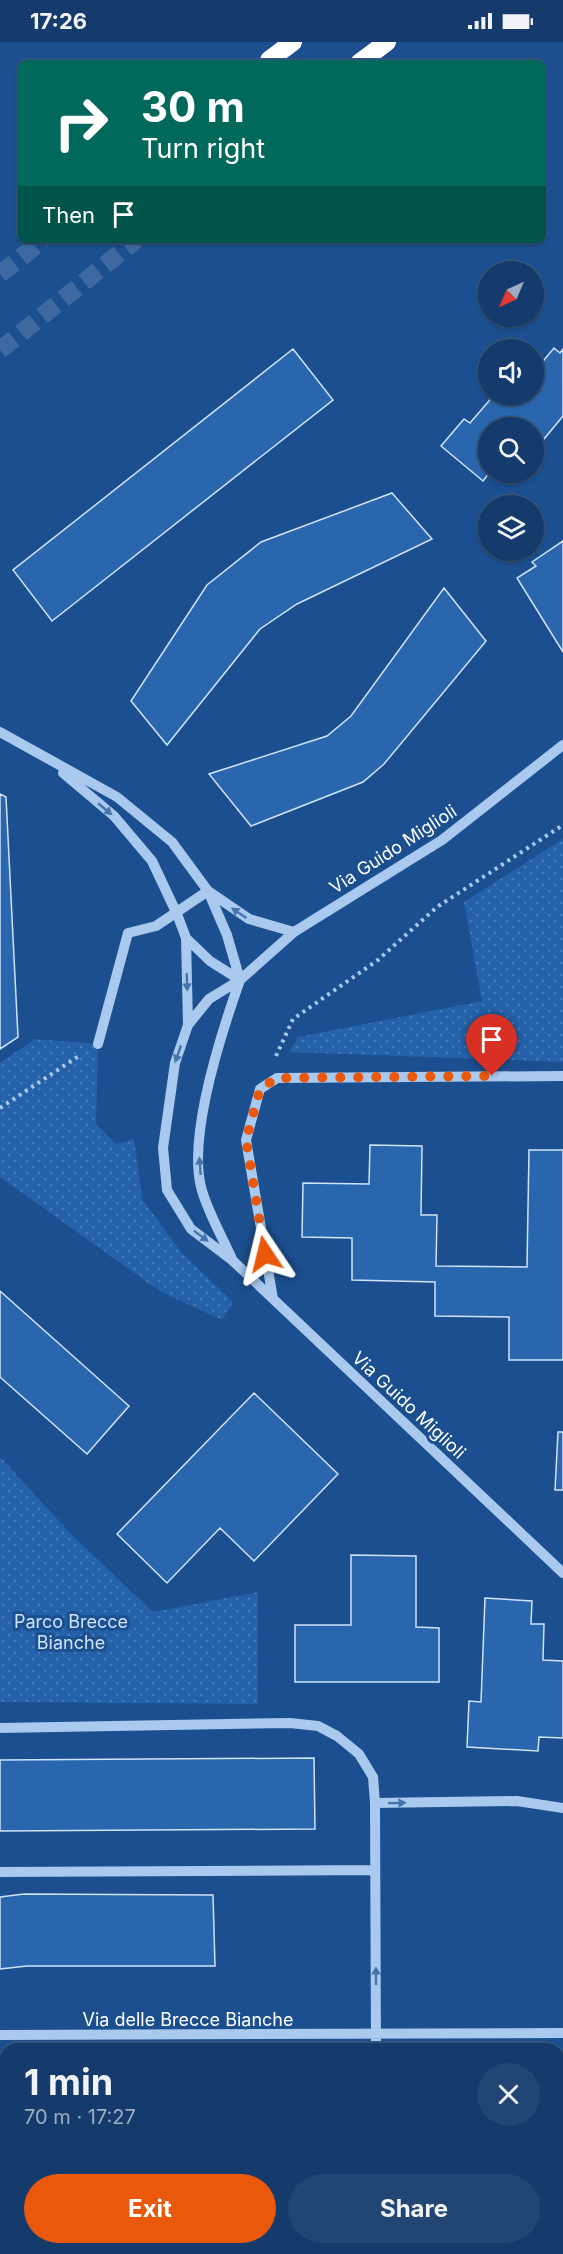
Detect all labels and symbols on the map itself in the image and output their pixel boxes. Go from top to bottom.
north arrow [478,261,544,327]
street label: Via Guido Miglioli [326,800,460,898]
one-way arrow [97,802,113,815]
one-way arrow [232,907,248,919]
one-way arrow [182,972,192,991]
pin [466,1014,517,1076]
one-way arrow [173,1045,183,1063]
one-way arrow [195,1156,204,1175]
position arrow [233,1222,297,1286]
one-way arrow [192,1230,208,1242]
street label: Via Guido Miglioli [348,1347,470,1463]
park label: Parco Brecce Bianche [14,1611,128,1653]
one-way arrow [387,1798,406,1808]
one-way arrow [371,1967,381,1986]
street label: Via delle Brecce Bianche [83,2009,293,2030]

